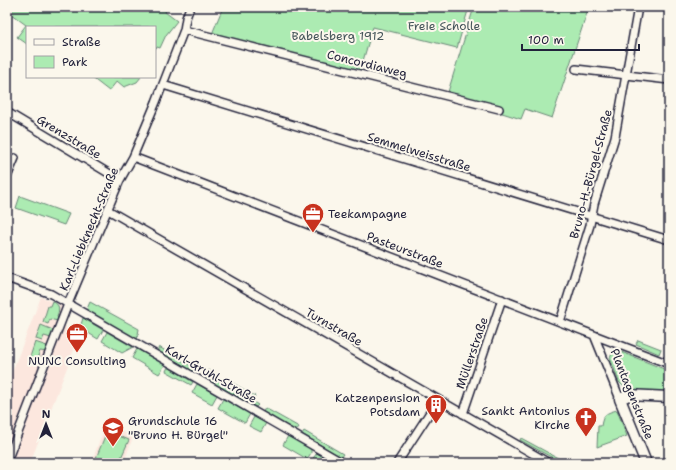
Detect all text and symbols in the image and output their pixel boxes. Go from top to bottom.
park label: Freie Scholle [408,18,481,34]
legend [26,26,156,78]
scale bar [522,26,639,52]
park label: Babelsberg 1912 [292,28,384,44]
text: 100 m [528,32,564,48]
text: Straße [62,34,101,50]
street label: Concordiaweg [325,46,409,82]
text: Park [62,54,88,70]
street label: Bruno-H.-Bürgel-Straße [566,107,616,241]
street label: Grenzstraße [34,111,104,163]
street label: Semmelweisstraße [365,129,473,175]
street label: Karl-Liebknecht-Straße [56,165,122,293]
office icon: Teekampagne [300,201,326,234]
place label: Teekampagne [328,206,407,222]
street label: Pasteurstraße [364,228,446,272]
street label: Turnstraße [303,304,366,350]
street label: Müllerstraße [452,315,492,391]
office icon: NUNC Consulting [64,321,90,354]
street label: Karl-Gruhl-Straße [162,341,260,407]
street label: Plantagenstraße [606,346,658,442]
place label: NUNC Consulting [28,353,126,369]
place label: Katzenpension Potsdam [335,390,420,420]
building icon: Katzenpension Potsdam [423,392,449,425]
place label: Sankt Antonius Kirche [482,403,570,433]
north arrow [26,404,66,444]
church icon: Sankt Antonius Kirche [573,405,599,438]
text: N [42,407,51,422]
place label: Grundschule 16 "Bruno H. Bürgel" [128,413,228,443]
school or university icon: Grundschule 16 "Bruno H. Bürgel" [100,415,126,448]

